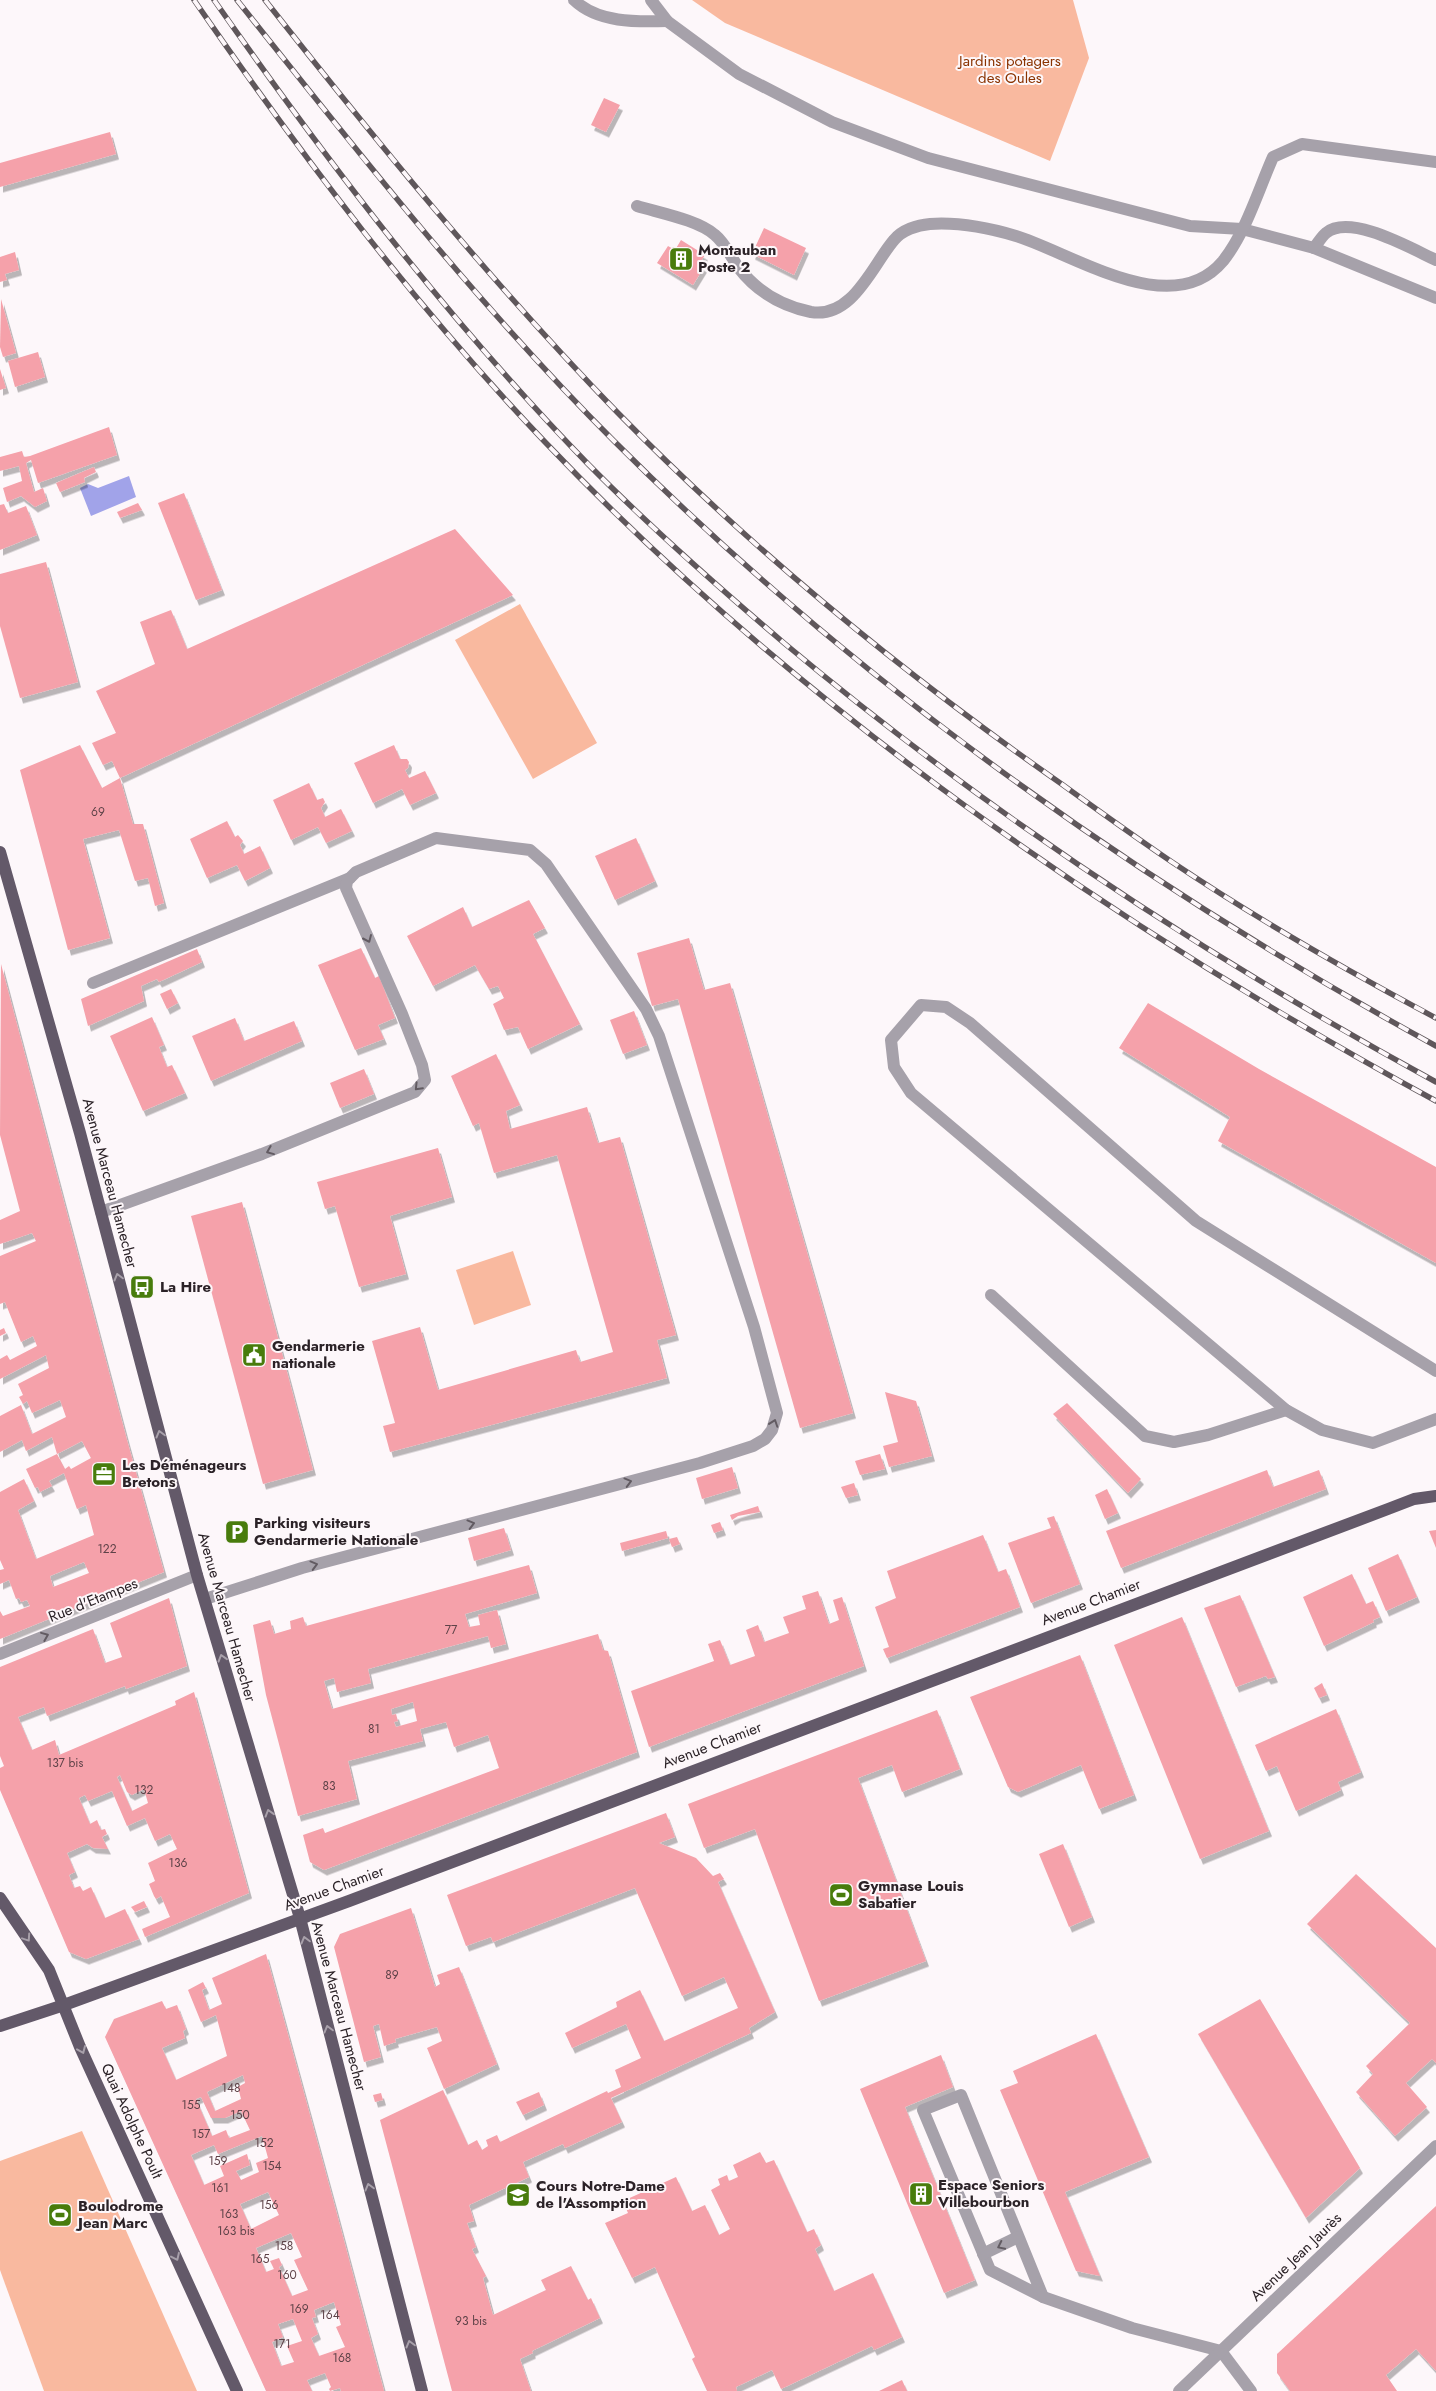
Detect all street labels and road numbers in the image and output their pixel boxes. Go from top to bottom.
street label: Avenue Marceau Hamecher [77,1095,144,1271]
street label: Avenue Marceau Hamecher [192,1530,262,1705]
street label: Rue d'Etampes [45,1572,141,1628]
street label: Avenue Chamier [1038,1573,1145,1631]
street label: Avenue Chamier [659,1716,766,1774]
street label: Avenue Chamier [281,1859,388,1916]
street label: Avenue Marceau Hamecher [306,1918,373,2094]
street label: Quai Adolphe Poult [96,2060,169,2183]
street label: Avenue Jean Jaurès [1245,2208,1347,2306]

